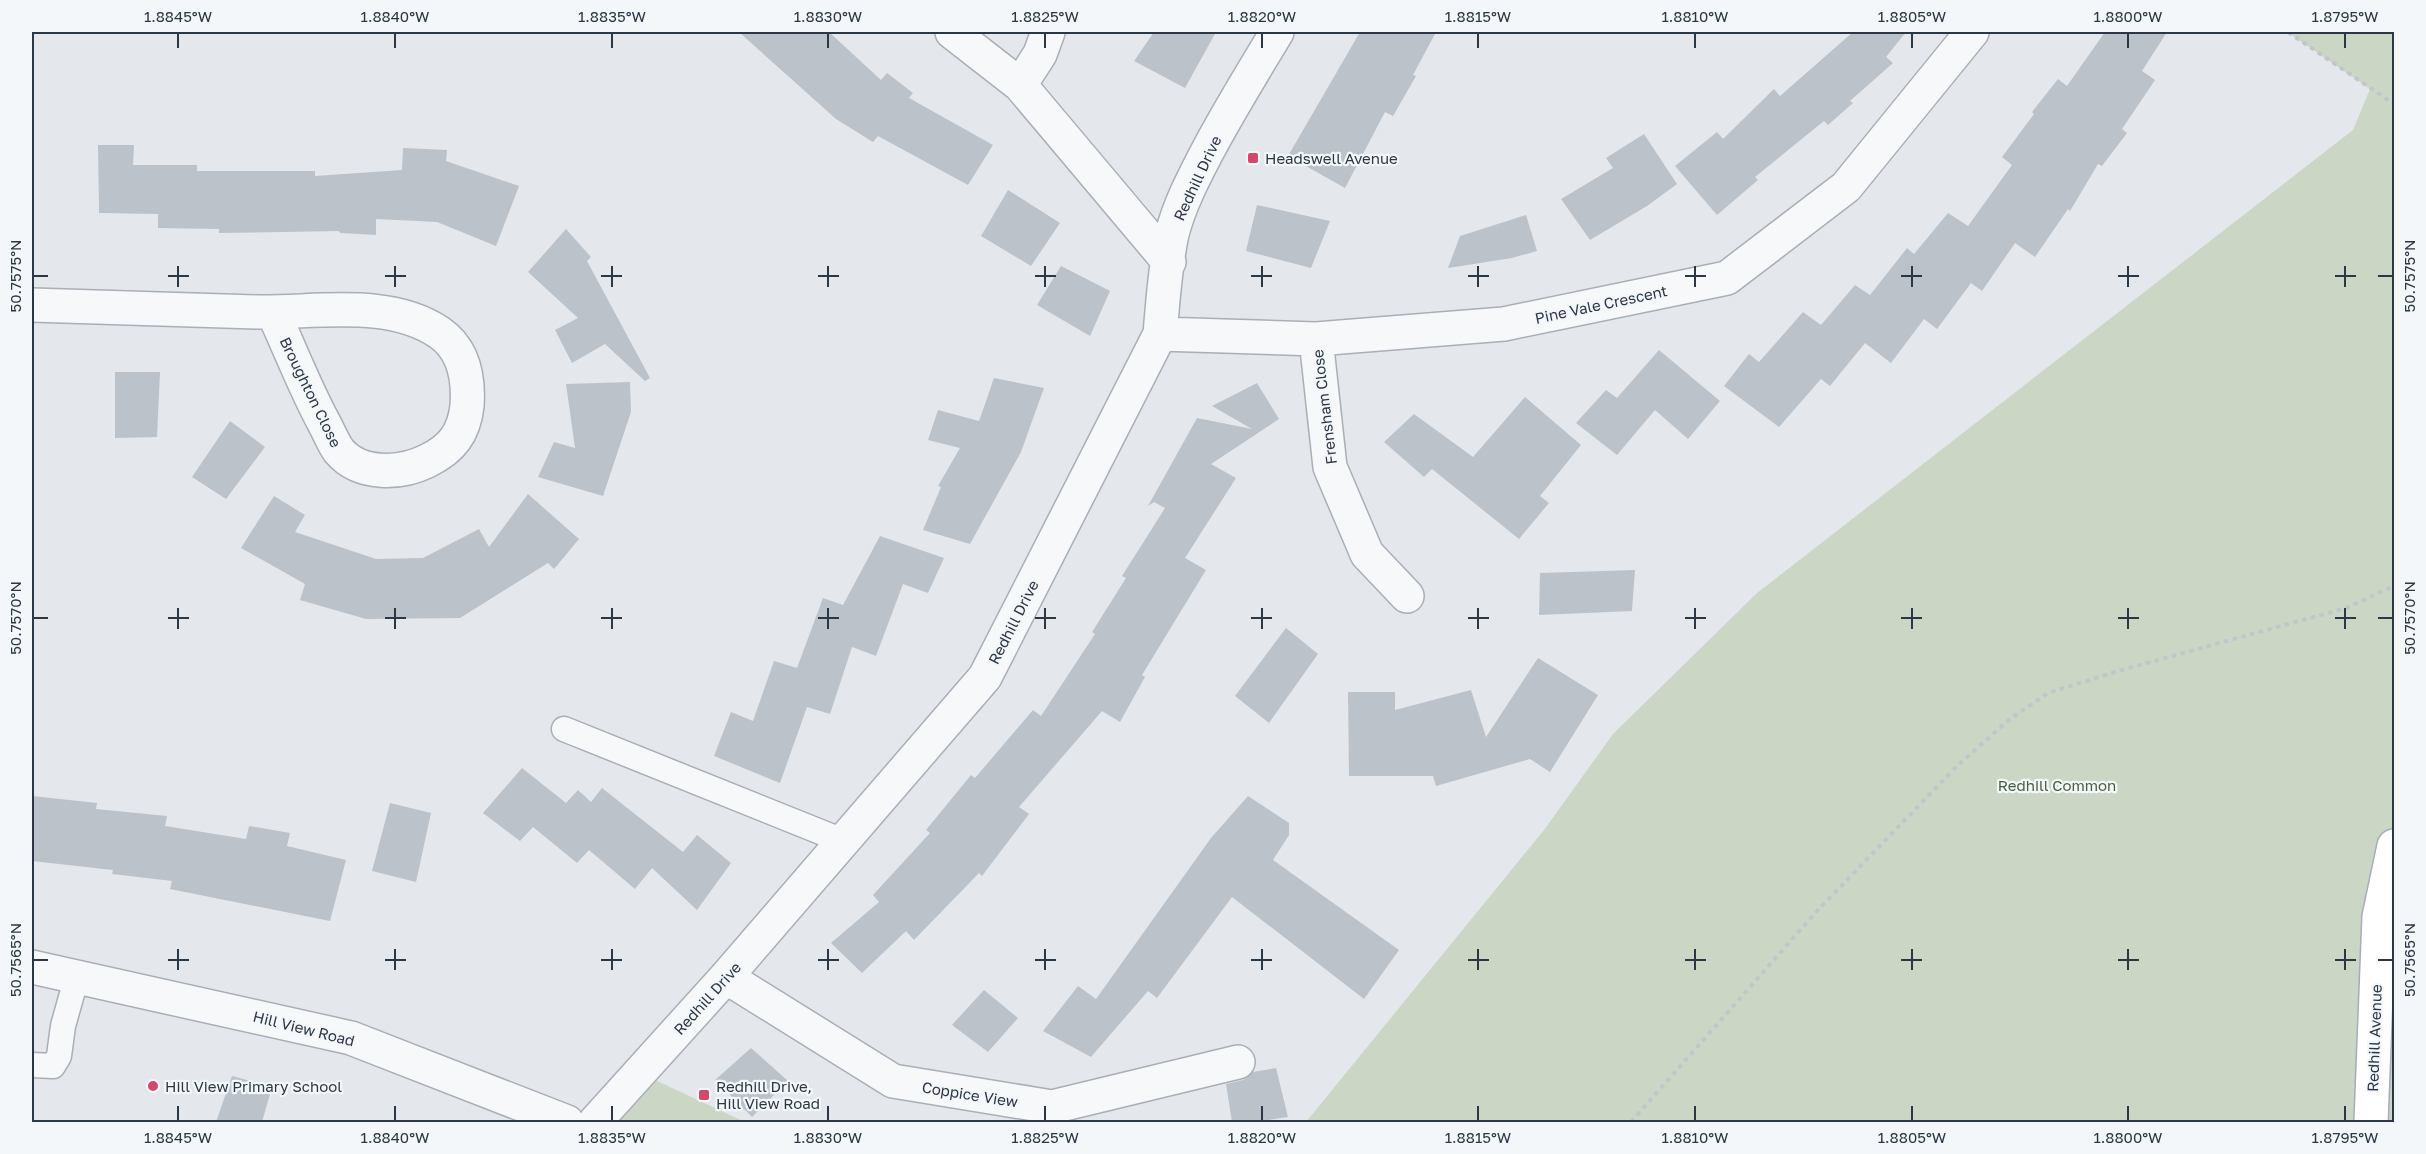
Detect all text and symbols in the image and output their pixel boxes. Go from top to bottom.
text: 1.8845°W [144,7,212,25]
text: 1.8840°W [361,7,429,25]
text: 1.8835°W [578,7,646,25]
text: 1.8830°W [794,7,862,25]
text: 1.8825°W [1011,7,1079,25]
text: 1.8820°W [1228,7,1296,25]
text: 1.8815°W [1445,7,1511,25]
text: 1.8810°W [1662,7,1728,25]
text: 1.8805°W [1878,7,1946,25]
text: 1.8800°W [2094,7,2162,25]
text: 1.8795°W [2312,7,2378,25]
street label: Redhill Drive [1169,132,1225,223]
place label: Headswell Avenue [1265,149,1398,167]
marker: Headswell Avenue [1246,151,1260,165]
text: 50.7575°N [6,239,24,313]
text: 50.7575°N [2400,239,2418,313]
street label: Pine Vale Crescent [1533,281,1669,327]
street label: Broughton Close [276,334,346,450]
street label: Frensham Close [1308,348,1340,466]
street label: Redhill Drive [984,577,1042,667]
text: 50.7570°N [6,581,24,655]
text: 50.7570°N [2400,581,2418,655]
park label: Redhill Common [1998,776,2116,794]
text: 50.7565°N [6,923,24,997]
text: 50.7565°N [2400,923,2418,997]
street label: Redhill Drive [670,958,745,1038]
street label: Redhill Avenue [2363,984,2385,1092]
street label: Hill View Road [251,1007,357,1049]
place label: Hill View Primary School [165,1077,342,1095]
place label: Redhill Drive, Hill View Road [716,1077,820,1112]
street label: Coppice View [921,1078,1019,1110]
marker: Hill View Primary School [146,1079,160,1093]
marker: Redhill Drive, Hill View Road [697,1088,711,1102]
text: 1.8845°W [144,1128,212,1146]
text: 1.8840°W [361,1128,429,1146]
text: 1.8835°W [578,1128,646,1146]
text: 1.8830°W [794,1128,862,1146]
text: 1.8825°W [1011,1128,1079,1146]
text: 1.8820°W [1228,1128,1296,1146]
text: 1.8815°W [1445,1128,1511,1146]
text: 1.8810°W [1662,1128,1728,1146]
text: 1.8805°W [1878,1128,1946,1146]
text: 1.8800°W [2094,1128,2162,1146]
text: 1.8795°W [2312,1128,2378,1146]

